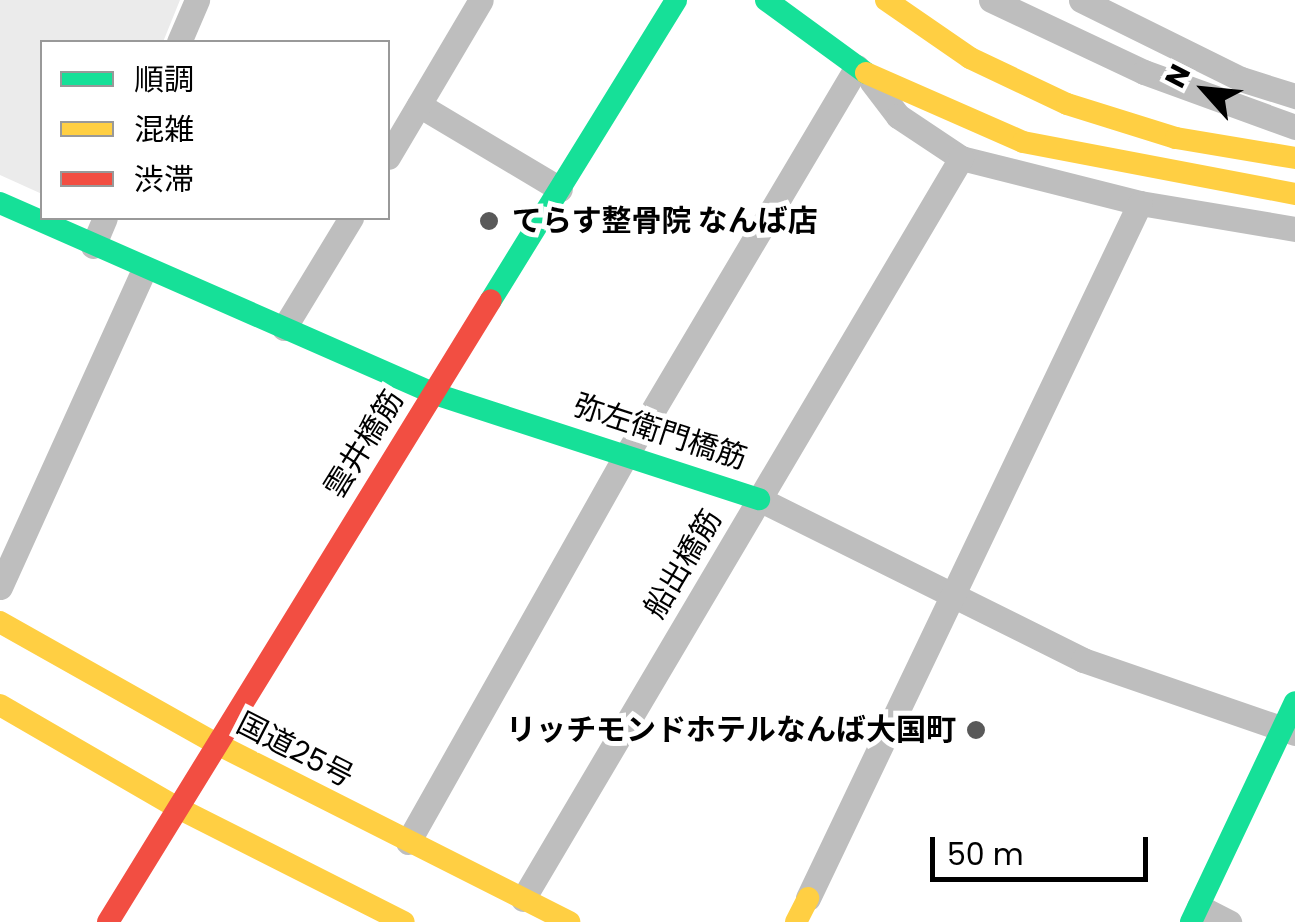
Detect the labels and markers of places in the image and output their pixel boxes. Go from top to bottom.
place label: てらす整骨院 なんば店 [512,203,818,239]
marker: てらす整骨院 なんば店 [476,208,502,234]
place label: リッチモンドホテルなんば大国町 [506,712,956,748]
marker: リッチモンドホテルなんば大国町 [965,719,987,741]

